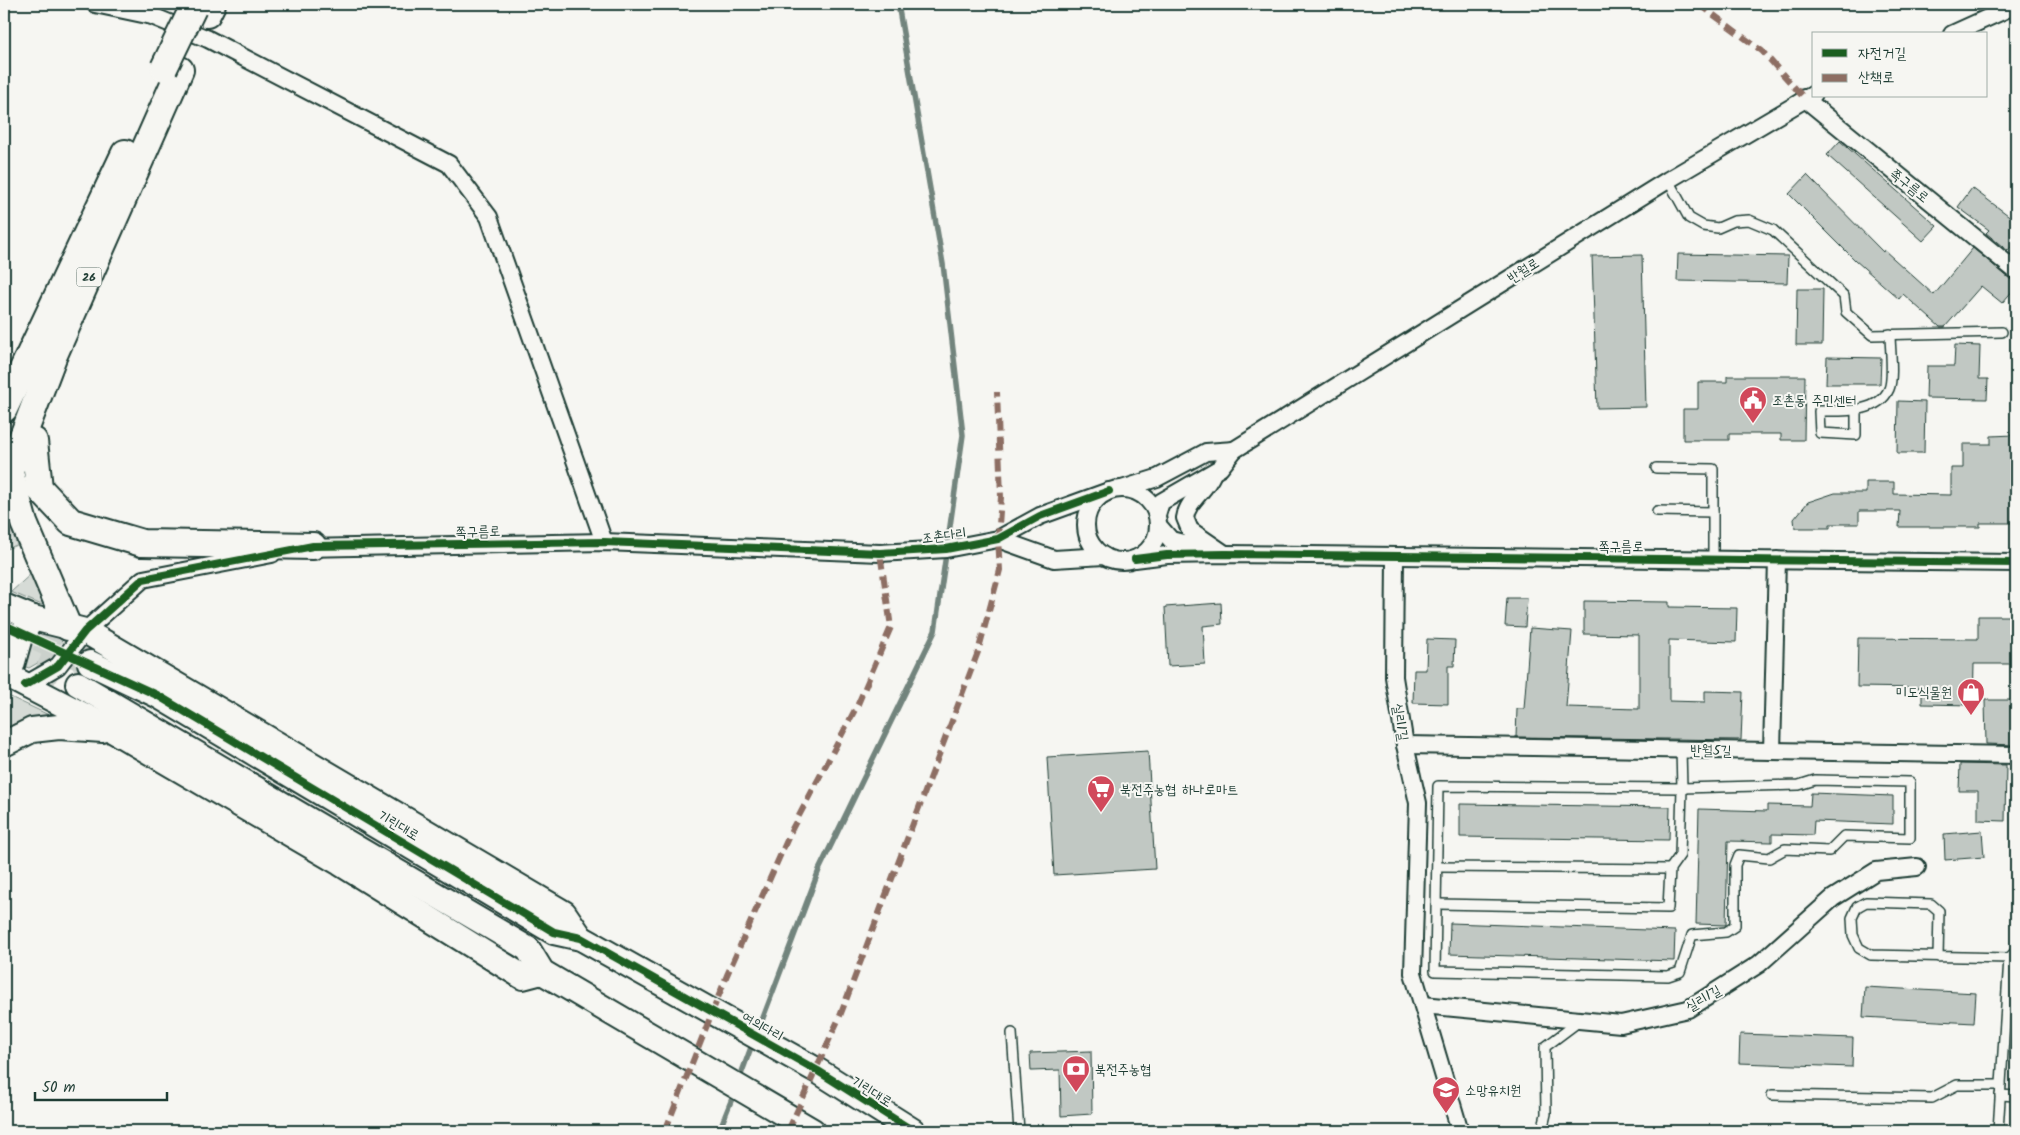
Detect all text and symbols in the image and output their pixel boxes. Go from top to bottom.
legend [1812,32,1988,98]
text: 자전거길 [1858,42,1906,66]
text: 산책로 [1858,66,1894,90]
street label: 쪽구름로 [1885,163,1934,209]
street label: 반월로 [1503,253,1544,289]
road number: 26 [76,268,102,286]
public building icon: 조촌동 주민센터 [1738,385,1768,424]
place label: 조촌동 주민센터 [1772,390,1856,412]
street label: 쪽구름로 [455,521,501,543]
street label: 조촌다리 [920,522,968,550]
street label: 쪽구름로 [1598,536,1644,558]
shop icon: 미도식물원 [1956,677,1986,716]
place label: 미도식물원 [1896,682,1952,704]
street label: 실리1길 [1386,702,1414,743]
street label: 반월5길 [1690,740,1733,762]
supermarket icon: 북전주농협 하나로마트 [1086,774,1116,813]
place label: 북전주농협 하나로마트 [1120,779,1238,801]
street label: 기린대로 [374,805,423,847]
street label: 실리1길 [1681,979,1726,1018]
street label: 여의다리 [737,1006,788,1048]
bank icon: 북전주농협 [1061,1054,1091,1093]
place label: 북전주농협 [1095,1059,1151,1081]
scale bar [35,1070,168,1102]
street label: 기린대로 [847,1071,896,1113]
school or university icon: 소망유치원 [1431,1075,1461,1114]
text: 50 m [42,1076,76,1100]
place label: 소망유치원 [1465,1080,1521,1102]

